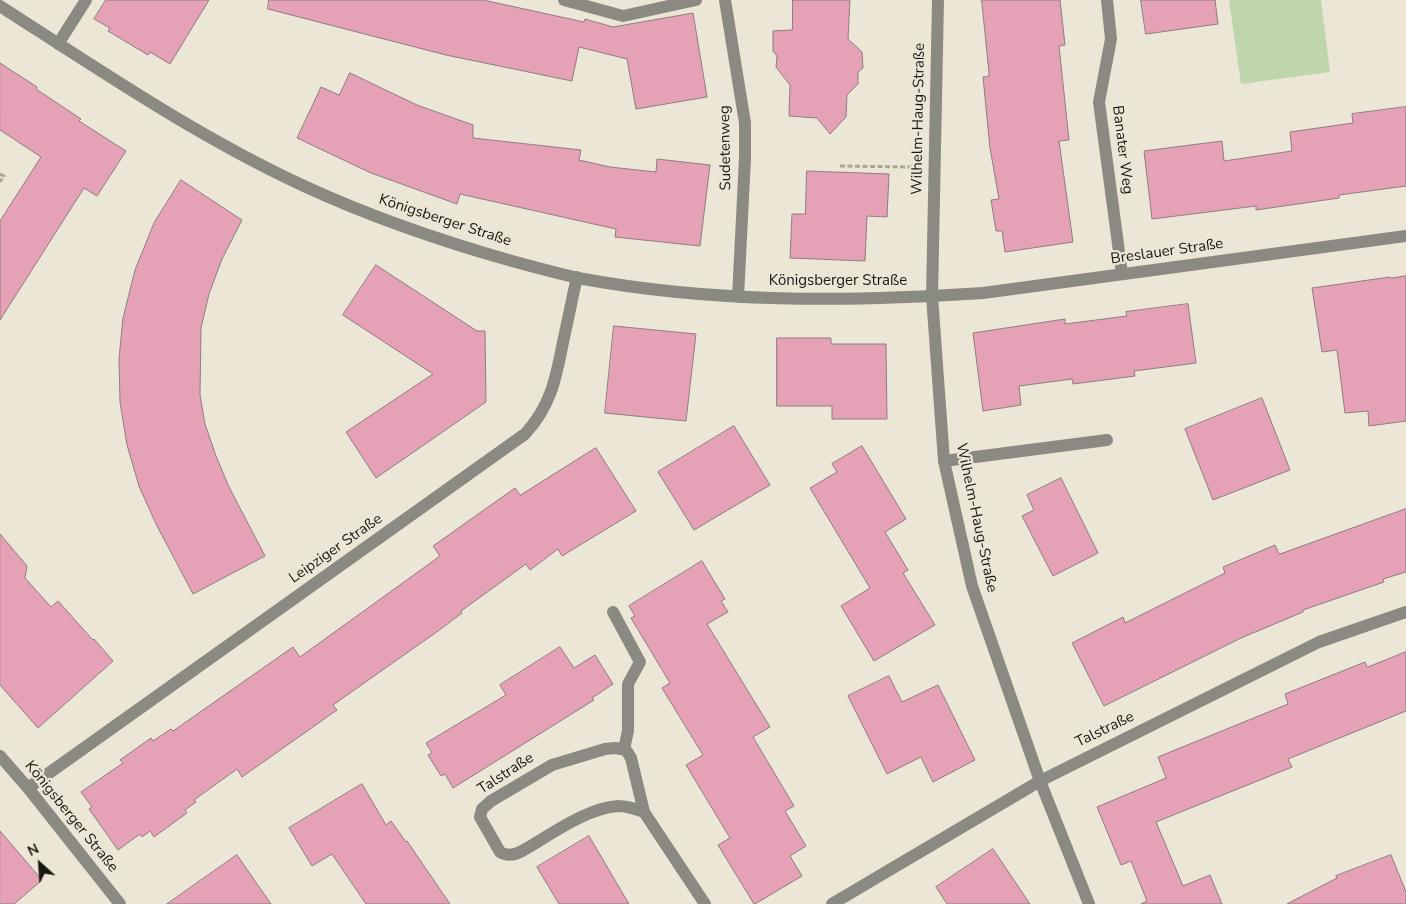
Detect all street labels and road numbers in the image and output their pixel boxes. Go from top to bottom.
street label: Wilhelm-Haug-Straße [909,43,929,195]
street label: Sudetenweg [716,105,736,191]
street label: Banater Weg [1108,105,1136,195]
street label: Königsberger Straße [376,191,514,251]
street label: Breslauer Straße [1110,235,1224,269]
street label: Königsberger Straße [769,272,907,290]
street label: Wilhelm-Haug-Straße [951,442,1001,594]
street label: Leipziger Straße [286,510,386,588]
street label: Talstraße [1073,708,1137,752]
street label: Talstraße [475,749,537,799]
street label: Königsberger Straße [20,758,122,876]

